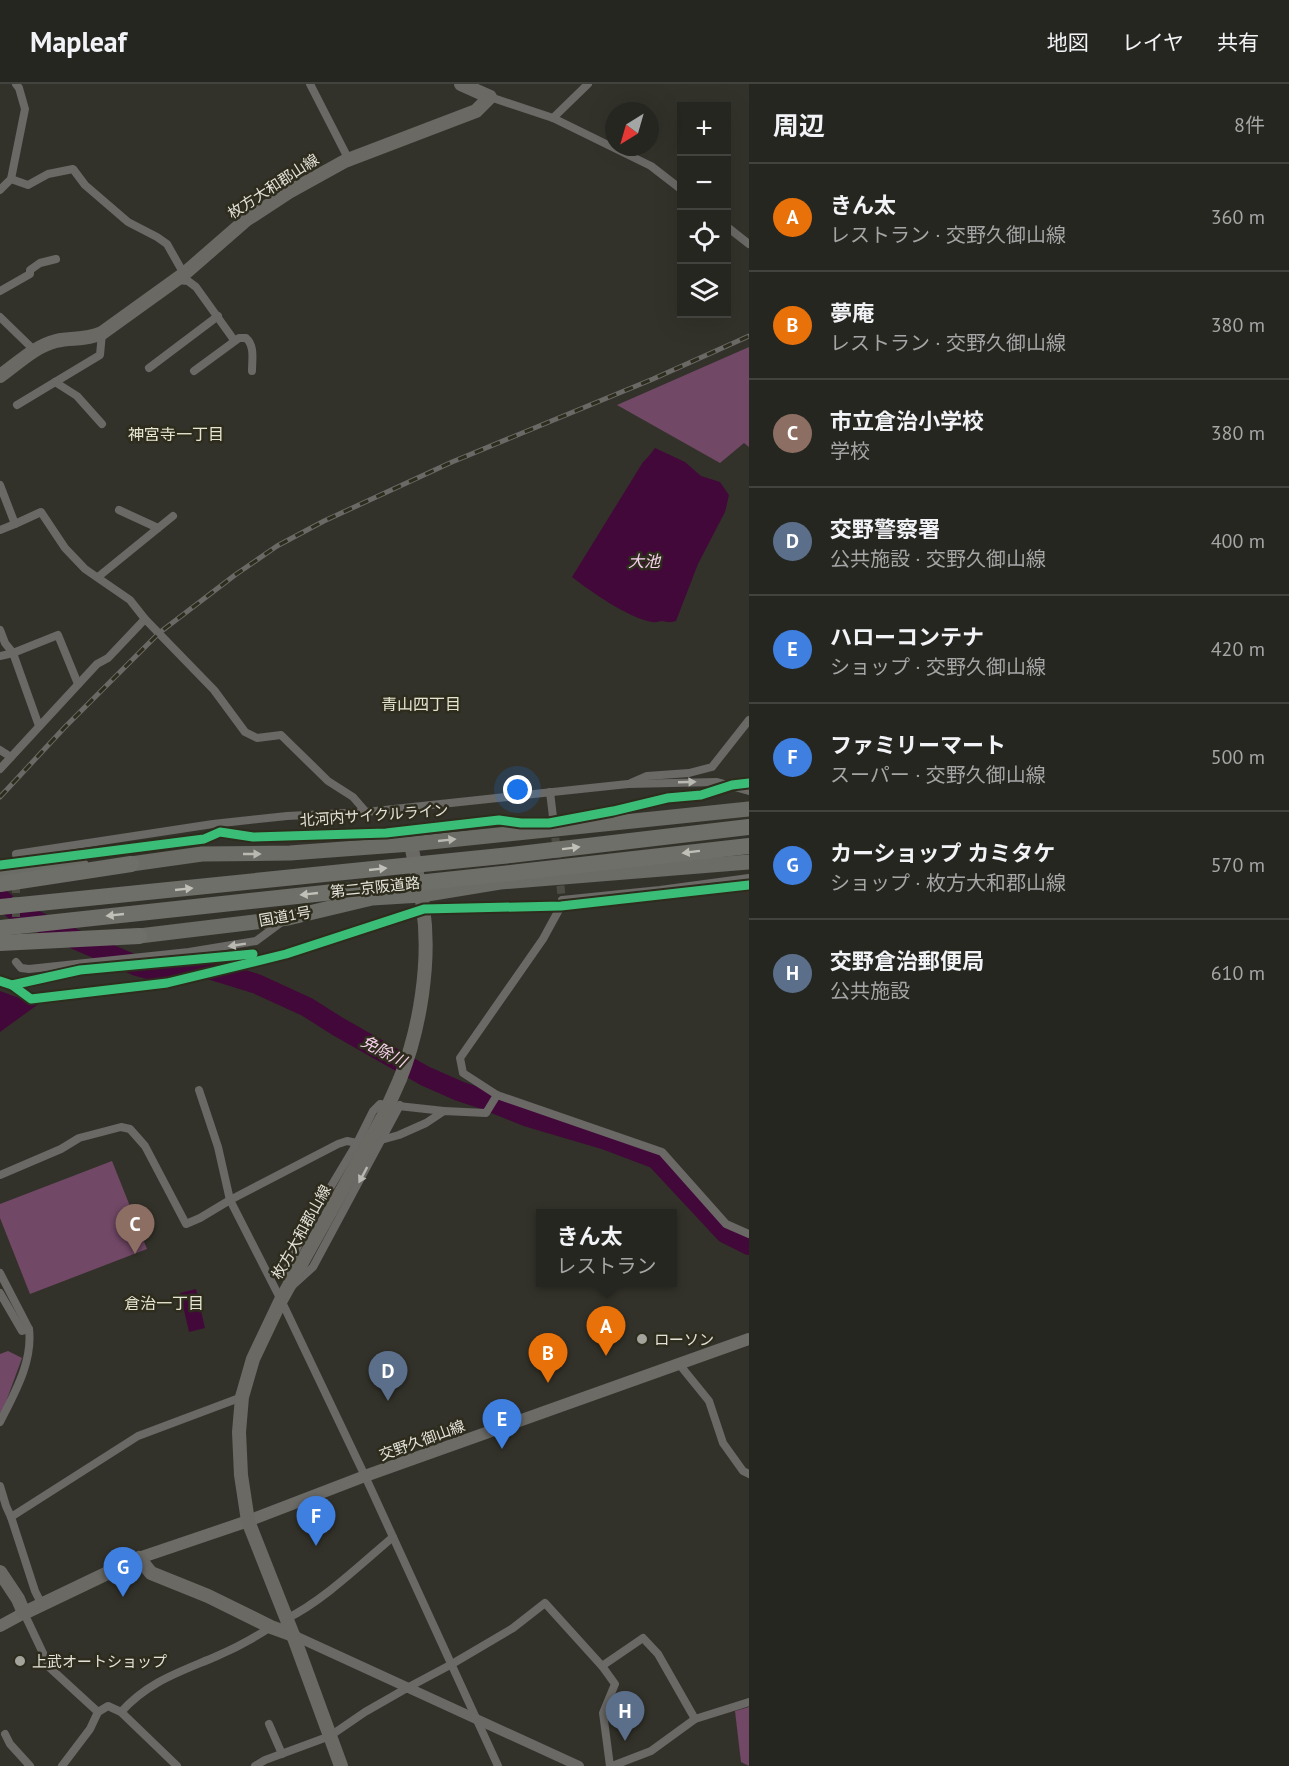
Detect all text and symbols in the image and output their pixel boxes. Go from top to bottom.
text: Mapleaf [30,23,127,60]
text: 地図 [1047,29,1089,56]
text: レイヤ [1122,29,1184,56]
text: 共有 [1217,29,1259,56]
north arrow [605,102,659,156]
map controls [677,102,731,318]
button: + [677,102,731,156]
text: 周辺 [773,109,825,142]
text: 8件 [1234,112,1265,138]
street label: 枚方大和郡山線 [224,149,322,223]
button: − [677,156,731,210]
text: きん太 [830,191,896,219]
text: A [786,204,799,230]
text: 360 m [1211,204,1265,230]
button: locate [677,210,731,264]
text: レストラン · 交野久御山線 [830,222,1066,248]
button: layers [677,264,731,318]
text: 夢庵 [830,299,874,327]
text: B [787,312,798,338]
text: 380 m [1211,312,1265,338]
text: レストラン · 交野久御山線 [830,330,1066,356]
text: 市立倉治小学校 [830,407,984,435]
text: C [787,420,798,446]
text: 380 m [1211,420,1265,446]
district label: 神宮寺一丁目 [128,424,224,444]
text: 学校 [830,438,870,464]
text: 交野警察署 [830,515,940,543]
text: D [786,528,799,554]
text: 400 m [1211,528,1265,554]
text: 公共施設 · 交野久御山線 [830,546,1046,572]
water label: 大池 [628,551,662,571]
text: ハローコンテナ [830,623,984,651]
text: E [787,636,798,662]
text: 420 m [1211,636,1265,662]
text: ショップ · 交野久御山線 [830,654,1046,680]
district label: 青山四丁目 [381,694,461,714]
text: ファミリーマート [830,731,1006,759]
text: F [787,744,798,770]
text: 500 m [1211,744,1265,770]
text: スーパー · 交野久御山線 [830,762,1046,788]
your location [503,775,532,804]
one-way arrow [677,778,696,787]
street label: 北河内サイクルライン [299,800,449,830]
one-way arrow [437,835,456,845]
text: カーショップ カミタケ [830,839,1055,867]
one-way arrow [562,844,581,853]
one-way arrow [681,848,700,857]
one-way arrow [243,849,262,859]
text: G [786,852,799,878]
text: 570 m [1211,852,1265,878]
one-way arrow [368,864,387,874]
text: ショップ · 枚方大和郡山線 [830,870,1066,896]
street label: 第二京阪道路 [329,873,421,901]
one-way arrow [174,884,193,894]
one-way arrow [300,889,319,899]
street label: 国道1号 [257,902,313,930]
one-way arrow [106,910,125,920]
one-way arrow [228,940,247,949]
text: 交野倉治郵便局 [830,947,984,975]
text: H [786,960,799,986]
text: 610 m [1211,960,1265,986]
text: 公共施設 [830,978,910,1004]
water label: 免除川 [358,1031,412,1072]
one-way arrow [358,1167,368,1184]
street label: 枚方大和郡山線 [267,1181,335,1283]
pin: C [116,1204,154,1254]
popup [536,1209,677,1287]
text: きん太 [557,1222,623,1250]
text: レストラン [557,1253,657,1279]
district label: 倉治一丁目 [124,1293,204,1313]
pin: A [586,1306,626,1356]
place label: ローソン [654,1330,714,1349]
marker: ローソン [635,1332,649,1346]
pin: B [528,1334,568,1383]
pin: D [368,1352,408,1401]
pin: E [482,1400,522,1449]
street label: 交野久御山線 [376,1416,468,1464]
pin: F [296,1496,336,1546]
pin: G [104,1548,142,1597]
place label: 上武オートショップ [32,1652,167,1671]
marker: 上武オートショップ [13,1654,27,1668]
pin: H [606,1692,644,1741]

